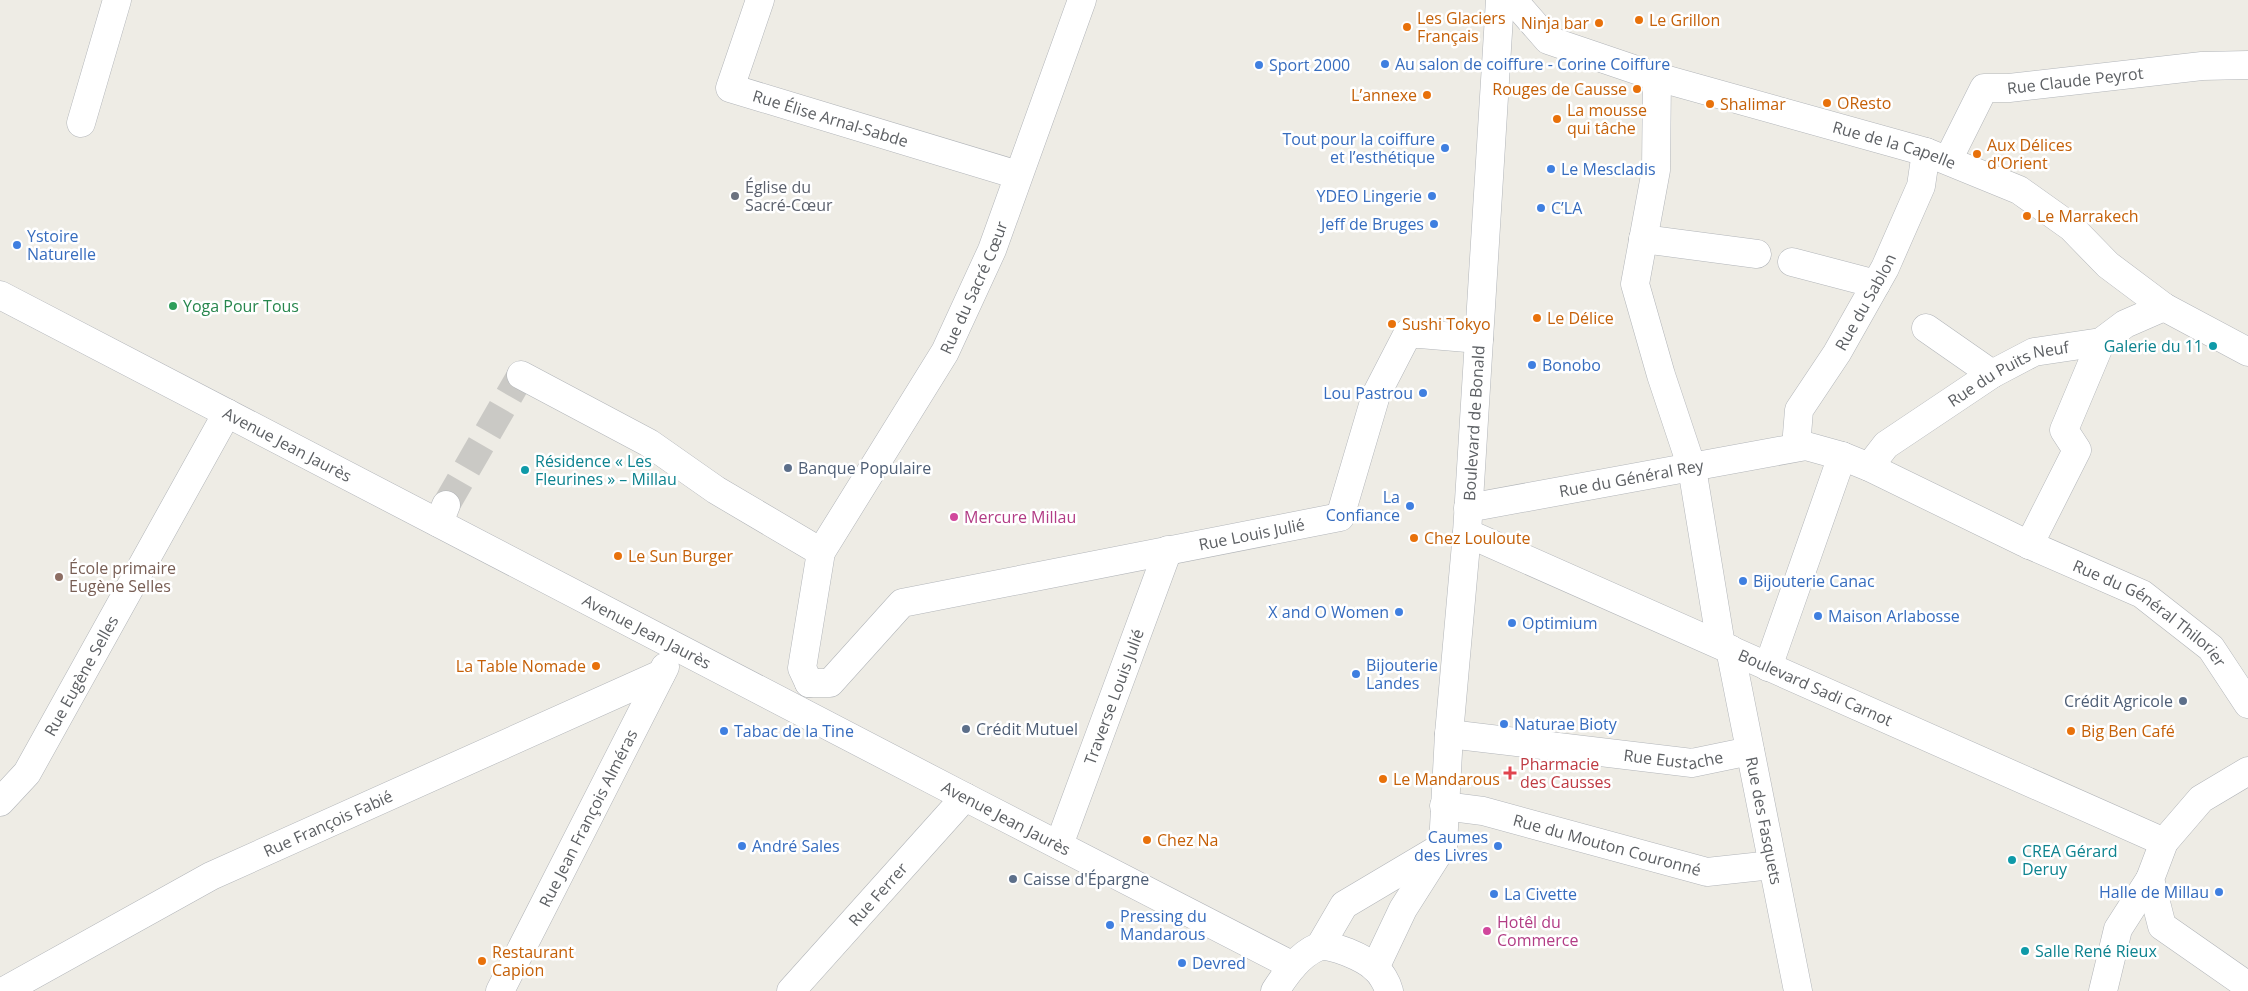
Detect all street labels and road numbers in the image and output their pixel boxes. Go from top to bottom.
street label: Rue Claude Peyrot [2006,62,2145,99]
street label: Rue Élise Arnal-Sabde [750,85,911,152]
street label: Rue de la Capelle [1830,116,1959,174]
street label: Rue du Sacré Cœur [935,218,1013,358]
street label: Rue du Sablon [1830,250,1901,354]
street label: Rue du Puits Neuf [1943,336,2072,412]
street label: Boulevard de Bonald [1458,345,1490,501]
street label: Avenue Jean Jaurès [219,402,356,487]
street label: Rue du Général Rey [1557,454,1706,502]
street label: Rue Louis Julié [1197,513,1307,556]
street label: Rue du Général Thilorier [2069,554,2232,671]
street label: Avenue Jean Jaurès [579,589,715,674]
street label: Rue Eugène Selles [39,611,123,740]
street label: Traverse Louis Julié [1079,626,1149,768]
street label: Boulevard Sadi Carnot [1735,644,1896,731]
street label: Rue Jean François Alméras [534,726,642,911]
street label: Rue Eustache [1622,744,1725,775]
street label: Rue des Fasquets [1741,755,1788,887]
street label: Avenue Jean Jaurès [938,776,1074,861]
street label: Rue François Fabié [260,785,396,862]
street label: Rue du Mouton Couronné [1511,809,1704,881]
street label: Rue Ferrer [843,857,913,931]

